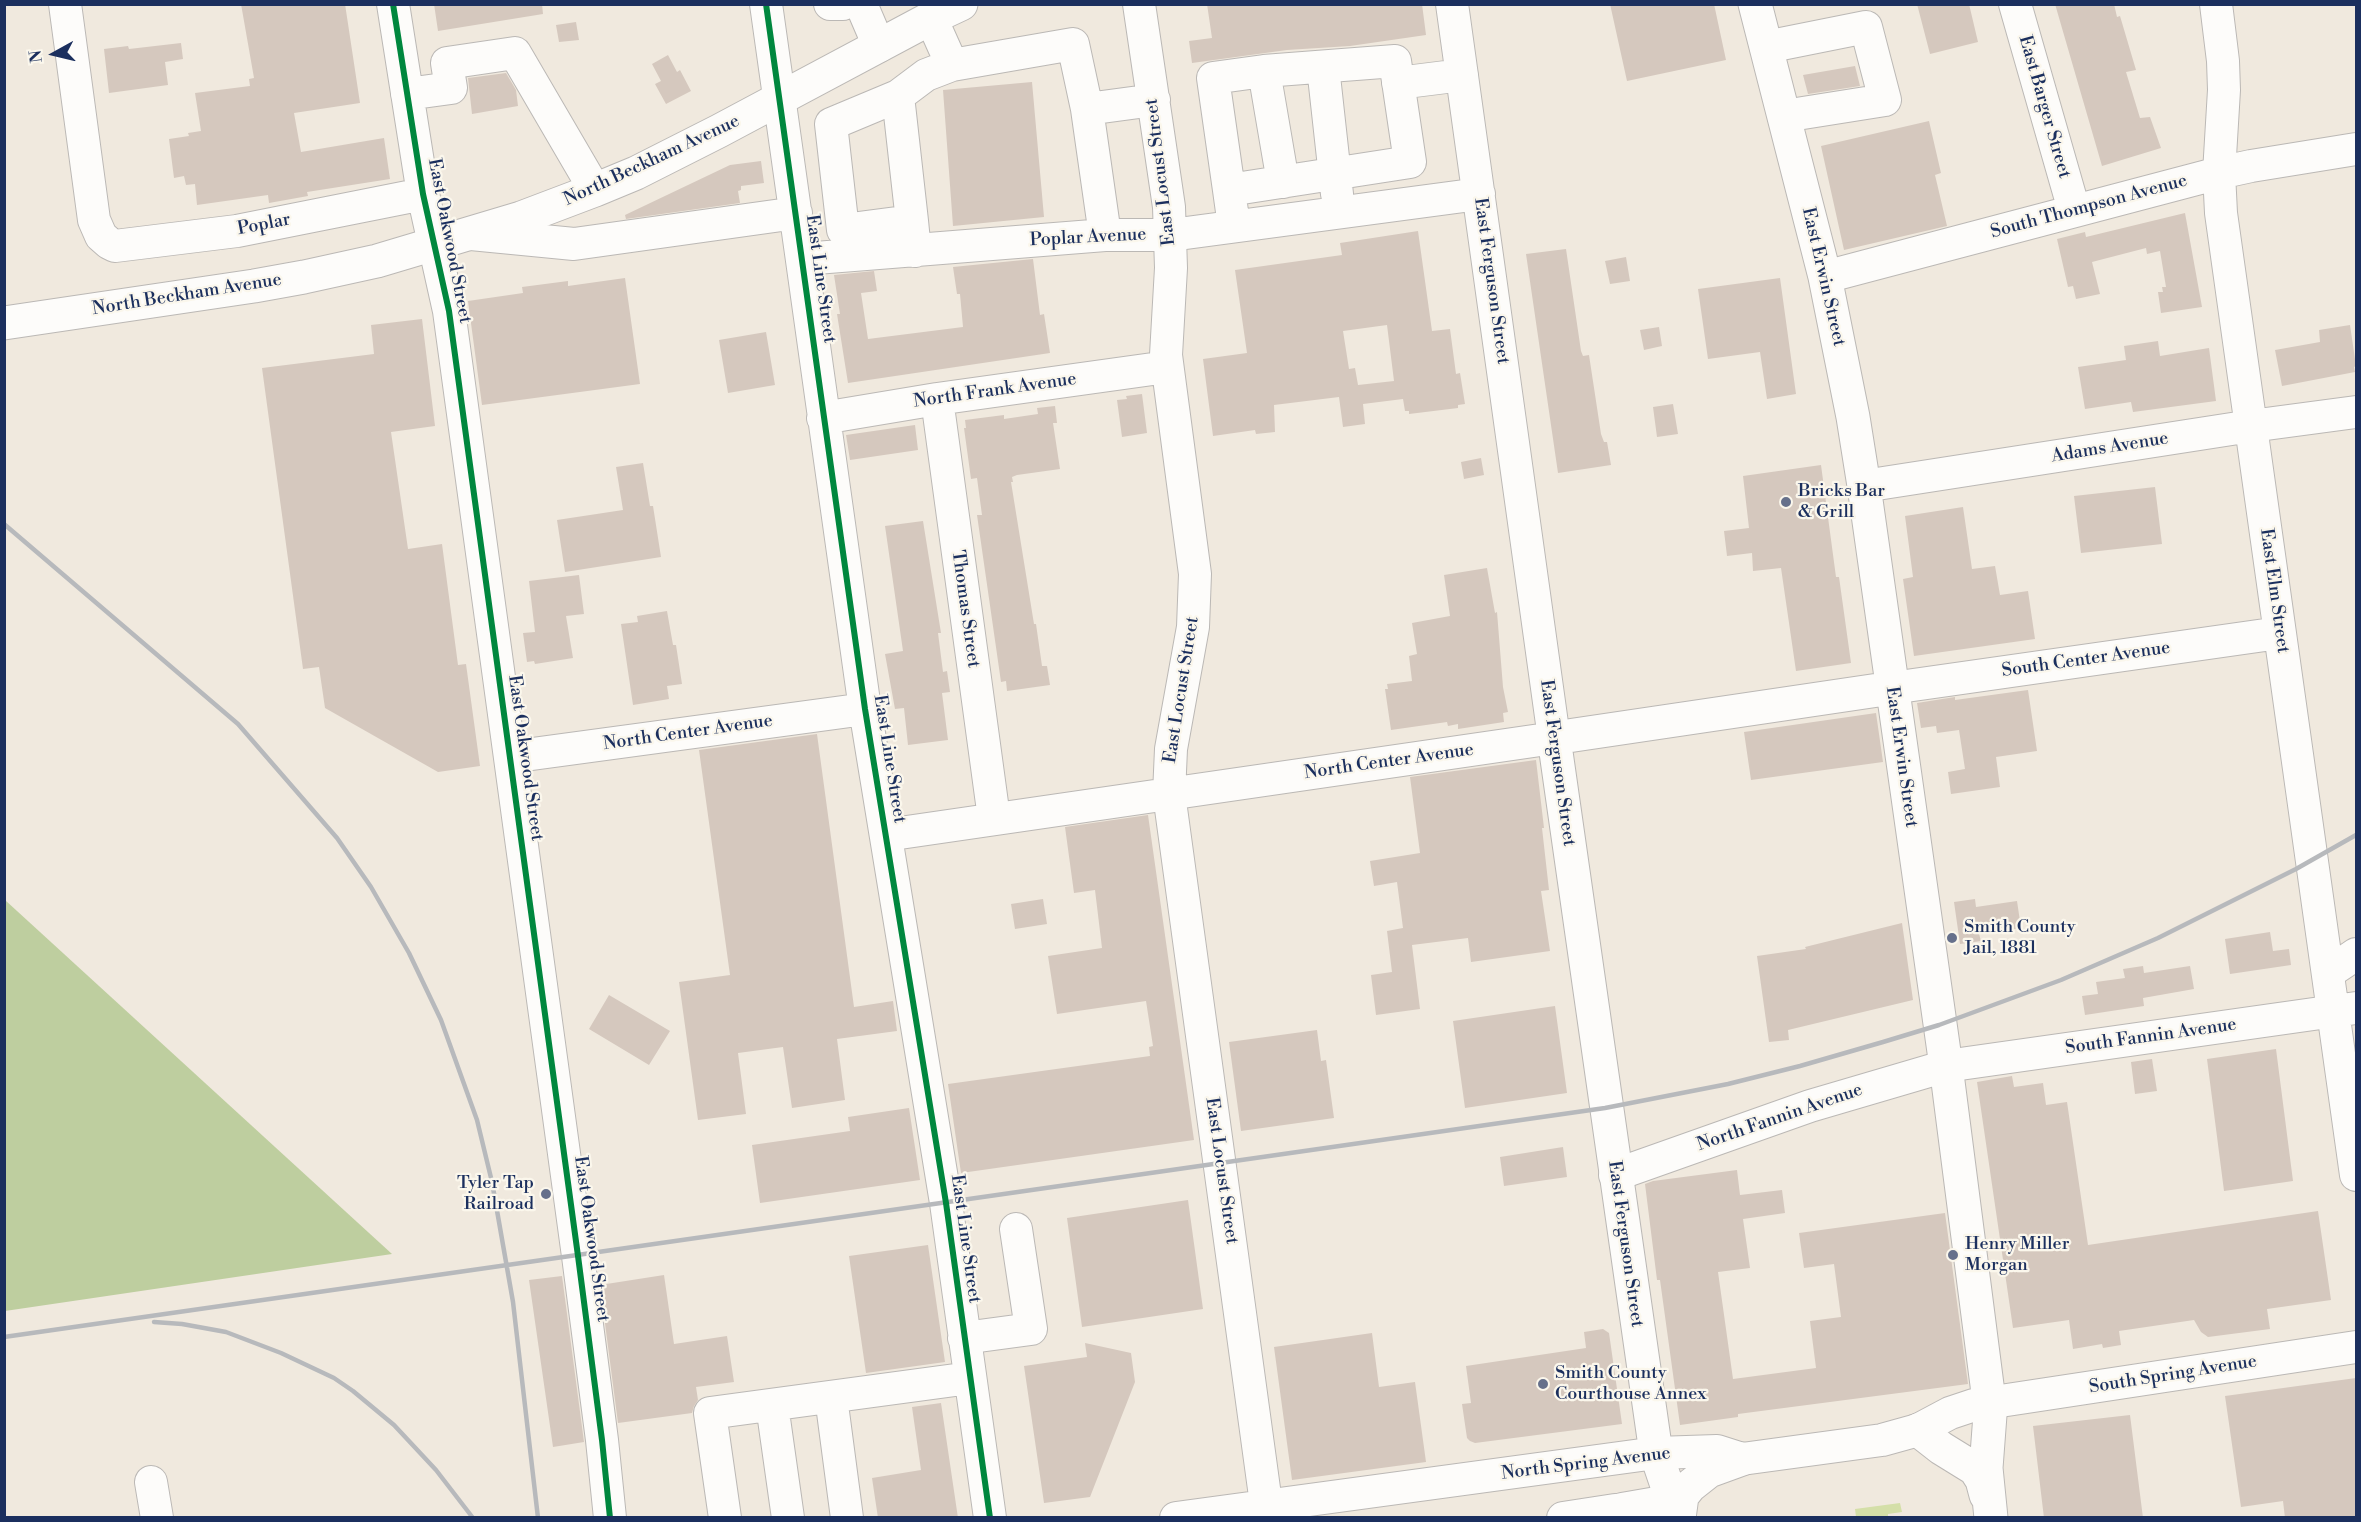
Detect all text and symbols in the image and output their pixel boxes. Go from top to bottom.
north arrow [24,24,84,84]
street label: East Barger Street [2013,33,2075,181]
text: N [25,49,47,64]
street label: East Locust Street [1141,97,1181,247]
street label: North Beckham Avenue [561,111,743,211]
street label: East Oakwood Street [422,157,476,325]
street label: South Thompson Avenue [1988,170,2190,244]
street label: East Ferguson Street [1469,196,1513,366]
street label: East Erwin Street [1796,205,1850,349]
street label: Poplar [236,209,292,241]
street label: East Line Street [800,213,840,345]
street label: Poplar Avenue [1029,224,1147,252]
street label: North Beckham Avenue [91,269,283,321]
street label: North Frank Avenue [912,369,1078,413]
street label: Adams Avenue [2050,428,2170,468]
place label: Bricks Bar & Grill [1798,481,1885,524]
marker: Bricks Bar & Grill [1779,495,1793,509]
street label: East Elm Street [2255,527,2293,655]
street label: Thomas Street [946,549,984,669]
street label: East Locust Street [1160,615,1204,765]
street label: South Center Avenue [2000,637,2172,683]
street label: East Oakwood Street [503,674,547,842]
street label: East Ferguson Street [1535,678,1579,848]
street label: East Erwin Street [1880,685,1922,829]
street label: East Line Street [868,693,910,825]
street label: North Center Avenue [602,710,774,756]
street label: North Center Avenue [1303,739,1475,785]
place label: Smith County Jail, 1881 [1964,917,2075,960]
marker: Smith County Jail, 1881 [1945,931,1959,945]
street label: South Fannin Avenue [2064,1014,2238,1060]
street label: North Fannin Avenue [1694,1080,1866,1156]
street label: East Locust Street [1200,1096,1242,1246]
street label: East Oakwood Street [569,1155,613,1323]
street label: East Ferguson Street [1603,1159,1647,1329]
place label: Tyler Tap Railroad [457,1173,534,1216]
street label: East Line Street [945,1173,985,1305]
marker: Tyler Tap Railroad [539,1187,553,1201]
place label: Henry Miller Morgan [1965,1234,2069,1276]
marker: Henry Miller Morgan [1946,1248,1960,1262]
street label: South Spring Avenue [2088,1351,2258,1399]
place label: Smith County Courthouse Annex [1555,1363,1706,1406]
marker: Smith County Courthouse Annex [1536,1377,1550,1391]
street label: North Spring Avenue [1500,1443,1672,1485]

